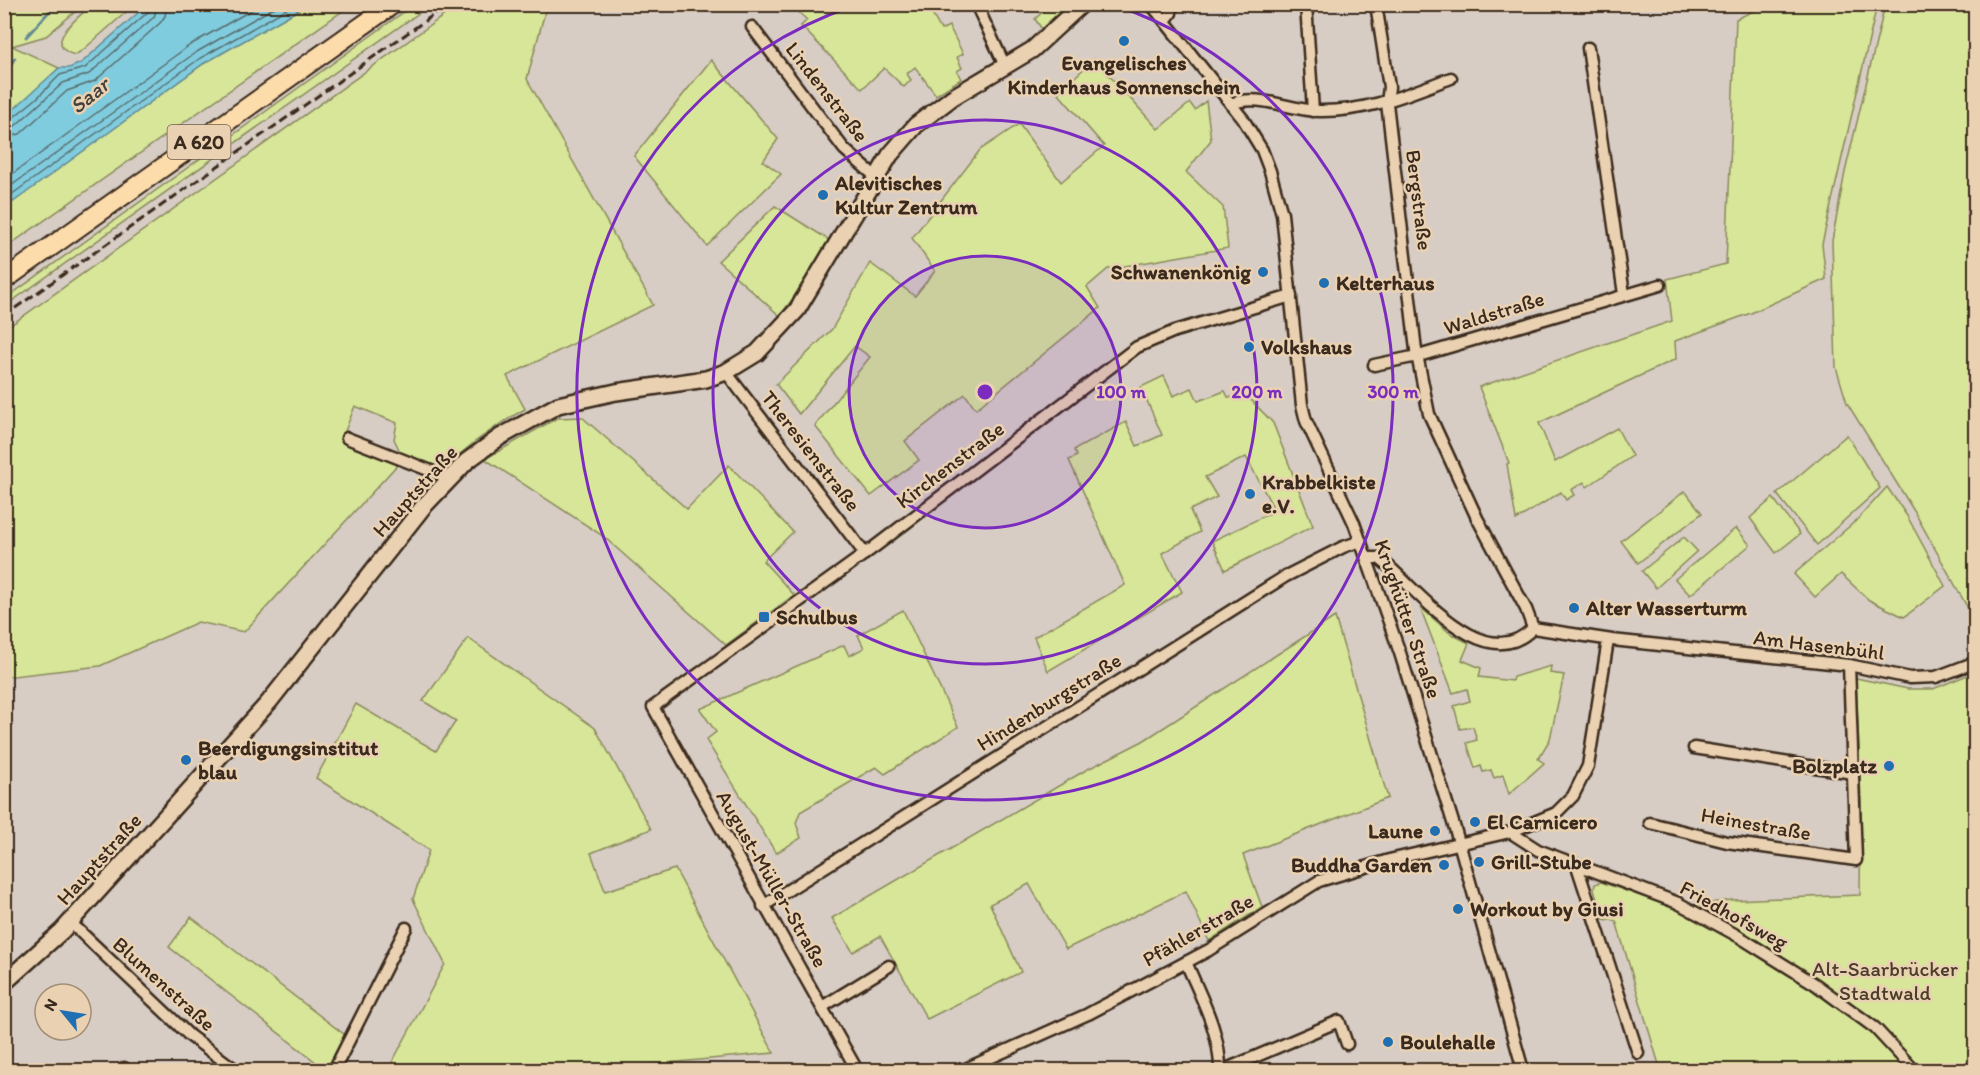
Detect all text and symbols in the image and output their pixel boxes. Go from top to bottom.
marker: Evangelisches Kinderhaus Sonnenschein [1117,34,1131,48]
street label: Lindenstraße [781,37,874,147]
place label: Evangelisches Kinderhaus Sonnenschein [1008,50,1241,99]
water label: Saar [64,70,116,120]
road number: A 620 [168,125,230,159]
street label: Bergstraße [1401,148,1438,252]
place label: Alevitisches Kultur Zentrum [834,170,978,219]
marker: Alevitisches Kultur Zentrum [816,188,830,202]
place label: Schwanenkönig [1111,259,1251,285]
marker: Schwanenkönig [1256,265,1270,279]
place label: Kelterhaus [1336,270,1435,295]
marker: Kelterhaus [1317,276,1331,290]
street label: Waldstraße [1441,285,1547,340]
place label: Volkshaus [1261,334,1352,359]
marker: Volkshaus [1242,340,1256,354]
text: 100 m [1096,381,1147,403]
text: 200 m [1232,381,1283,403]
text: 300 m [1367,381,1419,403]
centre of rings [975,382,995,402]
street label: Theresienstraße [756,385,866,516]
street label: Kirchenstraße [891,416,1009,513]
street label: Hauptstraße [367,440,462,542]
place label: Krabbelkiste e.V. [1262,469,1376,518]
marker: Krabbelkiste e.V. [1243,487,1257,501]
street label: Krughütter Straße [1370,536,1447,702]
place label: Alter Wasserturm [1585,595,1747,620]
marker: Alter Wasserturm [1567,601,1581,615]
place label: Schulbus [776,604,858,629]
marker: Schulbus [757,610,771,624]
street label: Am Hasenbühl [1752,624,1886,665]
street label: Hindenburgstraße [972,647,1126,756]
place label: Beerdigungsinstitut blau [198,735,378,784]
marker: Beerdigungsinstitut blau [179,753,193,767]
place label: Bolzplatz [1792,753,1877,779]
marker: Bolzplatz [1882,759,1896,773]
street label: August-Müller-Straße [711,786,833,972]
street label: Heinestraße [1699,802,1813,845]
street label: Hauptstraße [51,808,146,910]
place label: El Carnicero [1487,809,1598,834]
marker: El Carnicero [1468,815,1482,829]
place label: Laune [1368,818,1423,843]
marker: Laune [1428,824,1442,838]
place label: Grill-Stube [1491,849,1592,874]
place label: Buddha Garden [1291,852,1432,877]
marker: Grill-Stube [1472,855,1486,869]
marker: Buddha Garden [1437,858,1451,872]
street label: Friedhofsweg [1676,875,1793,955]
street label: Pfählerstraße [1138,888,1258,971]
place label: Workout by Giusi [1470,896,1624,922]
marker: Workout by Giusi [1451,902,1465,916]
street label: Blumenstraße [108,931,221,1036]
park label: Alt-Saarbrücker Stadtwald [1812,956,1958,1005]
north arrow [33,982,93,1042]
text: N [40,995,61,1014]
place label: Boulehalle [1400,1029,1495,1054]
marker: Boulehalle [1381,1035,1395,1049]

